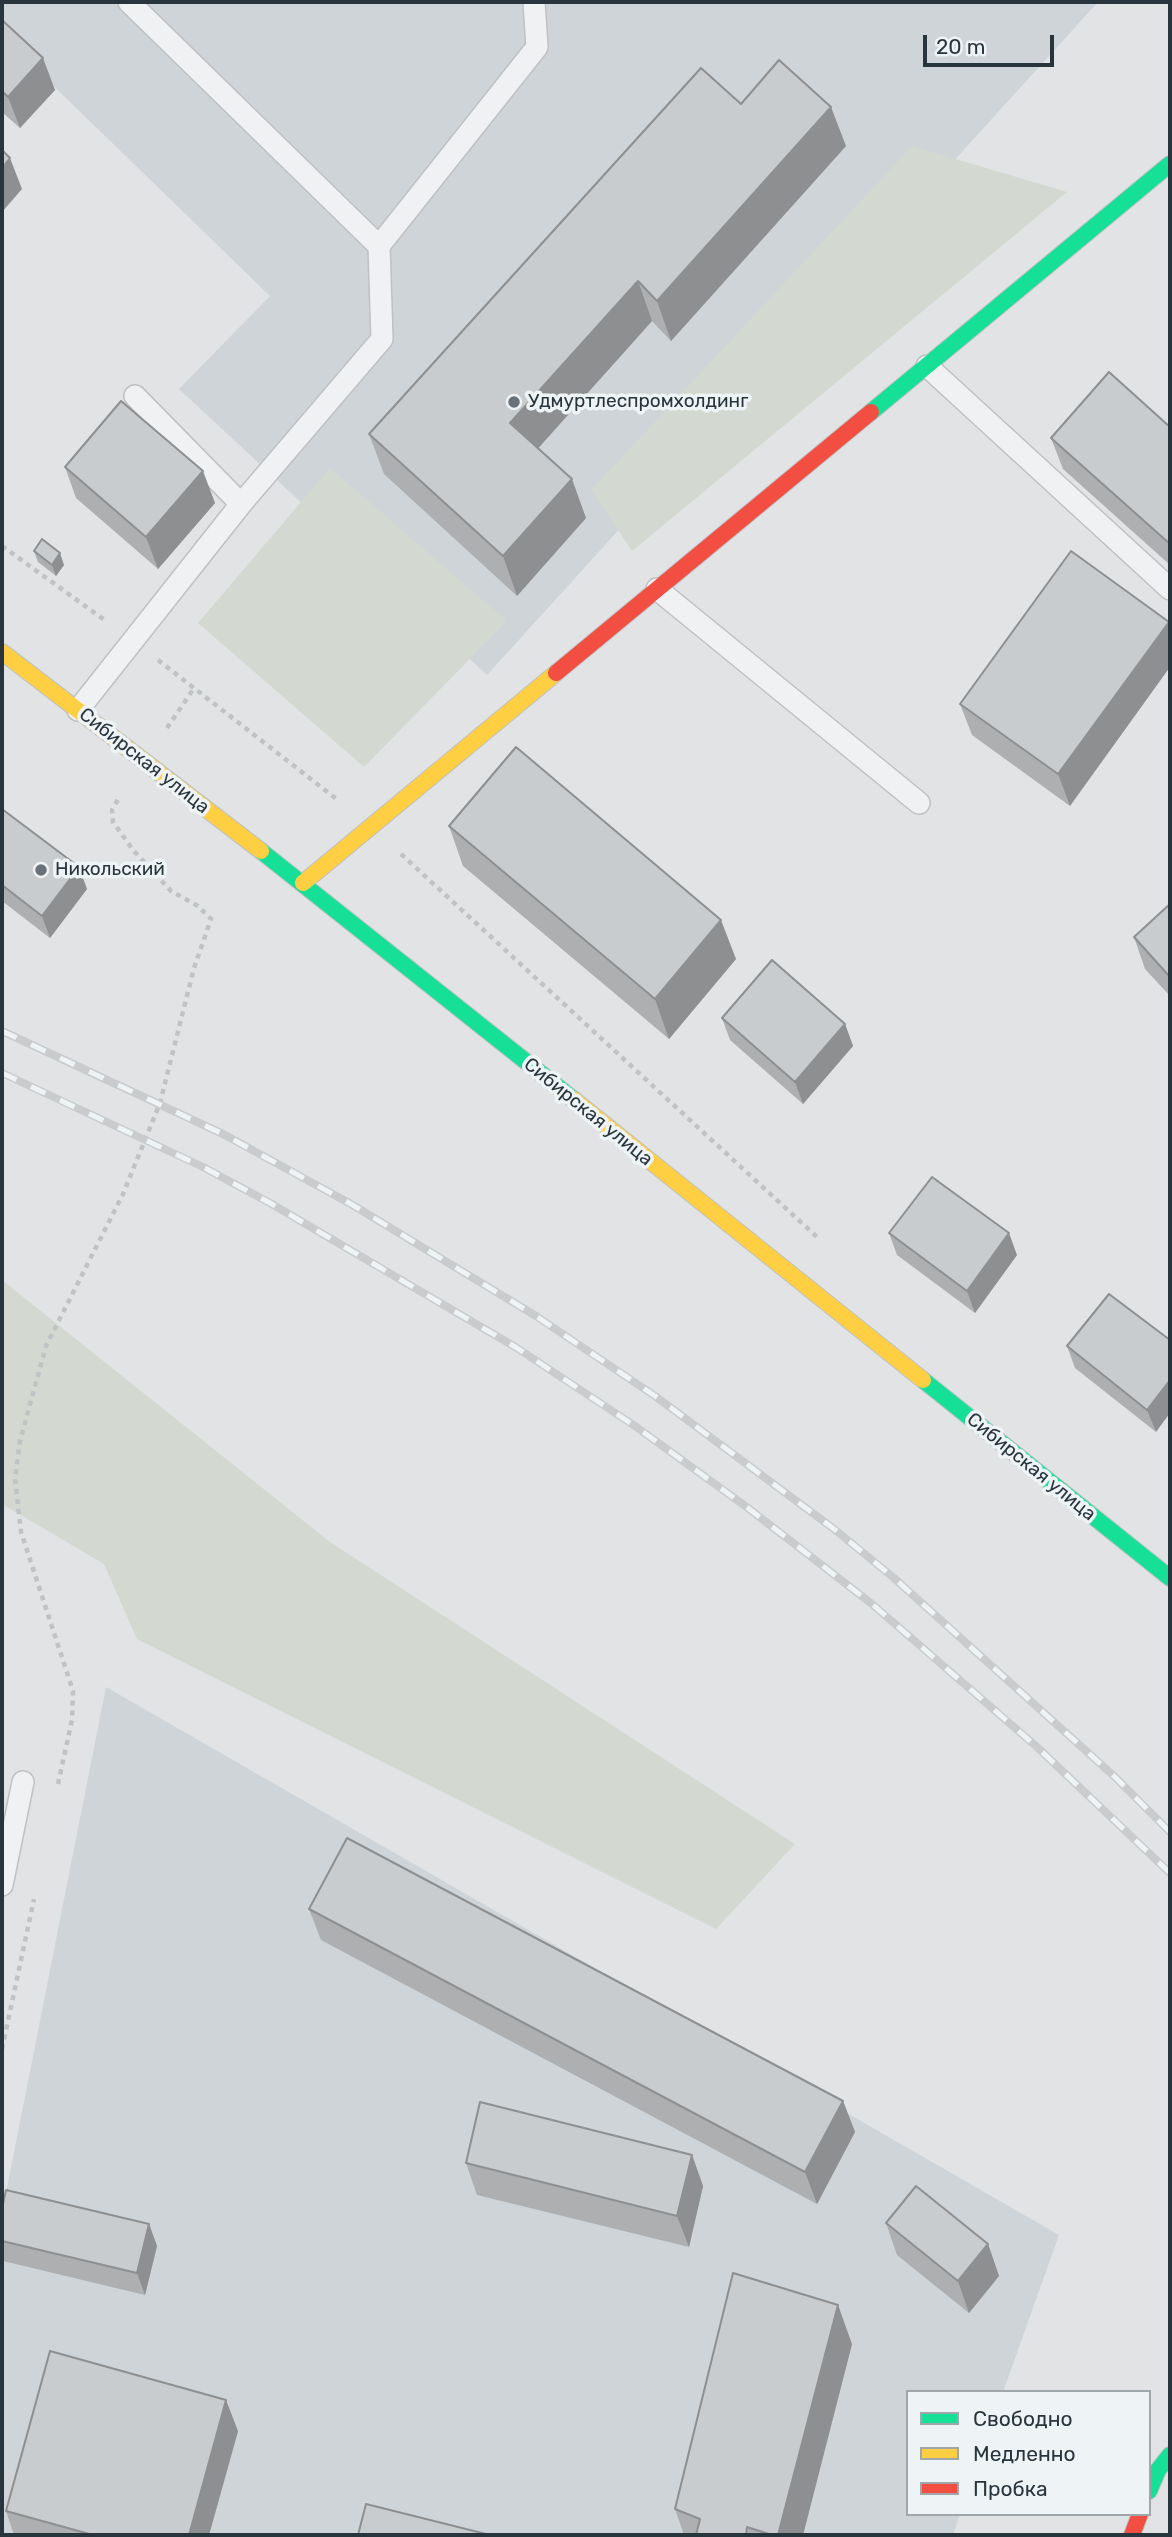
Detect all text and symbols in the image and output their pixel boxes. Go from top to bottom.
scale bar [927,21,1058,65]
text: 20 m [936,34,985,59]
place label: Удмуртлеспромхолдинг [528,391,748,413]
marker: Удмуртлеспромхолдинг [506,394,522,410]
street label: Сибирская улица [74,703,214,819]
place label: Никольский [55,859,165,881]
marker: Никольский [33,862,49,878]
street label: Сибирская улица [519,1053,657,1171]
street label: Сибирская улица [962,1408,1100,1526]
legend [906,2390,1151,2516]
text: Свободно [973,2406,1073,2431]
text: Медленно [973,2441,1076,2466]
text: Пробка [973,2476,1048,2501]

